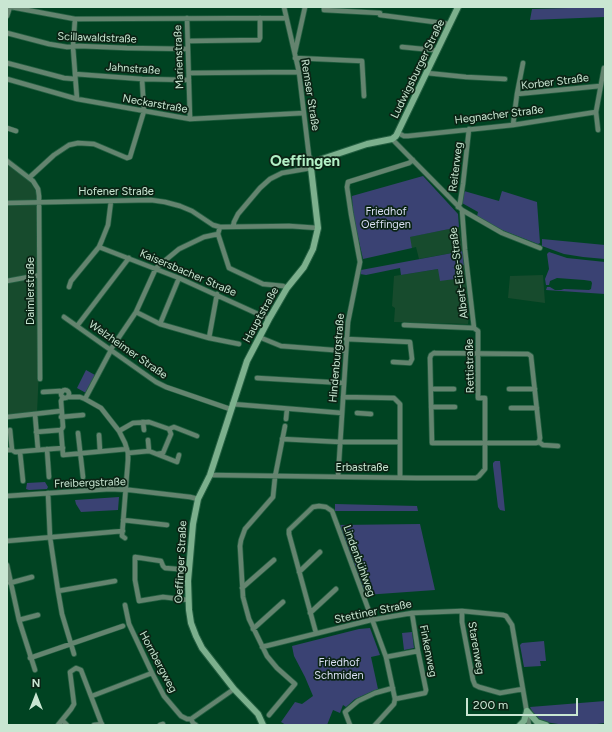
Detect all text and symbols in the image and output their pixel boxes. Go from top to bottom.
street label: Ludwigsburger Straße [388,17,448,121]
street label: Marienstraße [171,25,187,89]
street label: Scillawaldstraße [57,30,137,46]
street label: Remser Straße [298,58,322,132]
street label: Jahnstraße [105,61,161,77]
street label: Korber Straße [520,71,590,93]
street label: Neckarstraße [121,92,189,116]
street label: Hegnacher Straße [454,103,544,127]
street label: Reiterweg [446,141,466,193]
district label: Oeffingen [270,153,340,171]
street label: Hofener Straße [78,185,154,199]
park label: Friedhof Oeffingen [361,205,411,231]
street label: Albert-Eise-Straße [447,227,471,319]
street label: Kaisersbacher Straße [138,247,238,299]
street label: Daimlerstraße [24,257,38,325]
street label: Hauptstraße [240,285,282,345]
street label: Hindenburgstraße [327,313,347,403]
street label: Welzheimer Straße [86,318,170,382]
street label: Rettistraße [463,339,477,393]
street label: Erbastraße [335,461,389,475]
street label: Freibergstraße [54,475,126,491]
street label: Oeffinger Straße [172,520,190,604]
street label: Lindenbühlweg [340,523,378,599]
street label: Stettiner Straße [333,597,413,627]
street label: Starenweg [465,621,487,675]
street label: Finkenweg [416,624,440,678]
street label: Hornbergweg [136,629,180,695]
park label: Friedhof Schmiden [314,656,364,682]
north arrow [16,676,56,716]
text: N [32,677,40,690]
scale bar [468,690,580,716]
text: 200 m [473,698,508,712]

